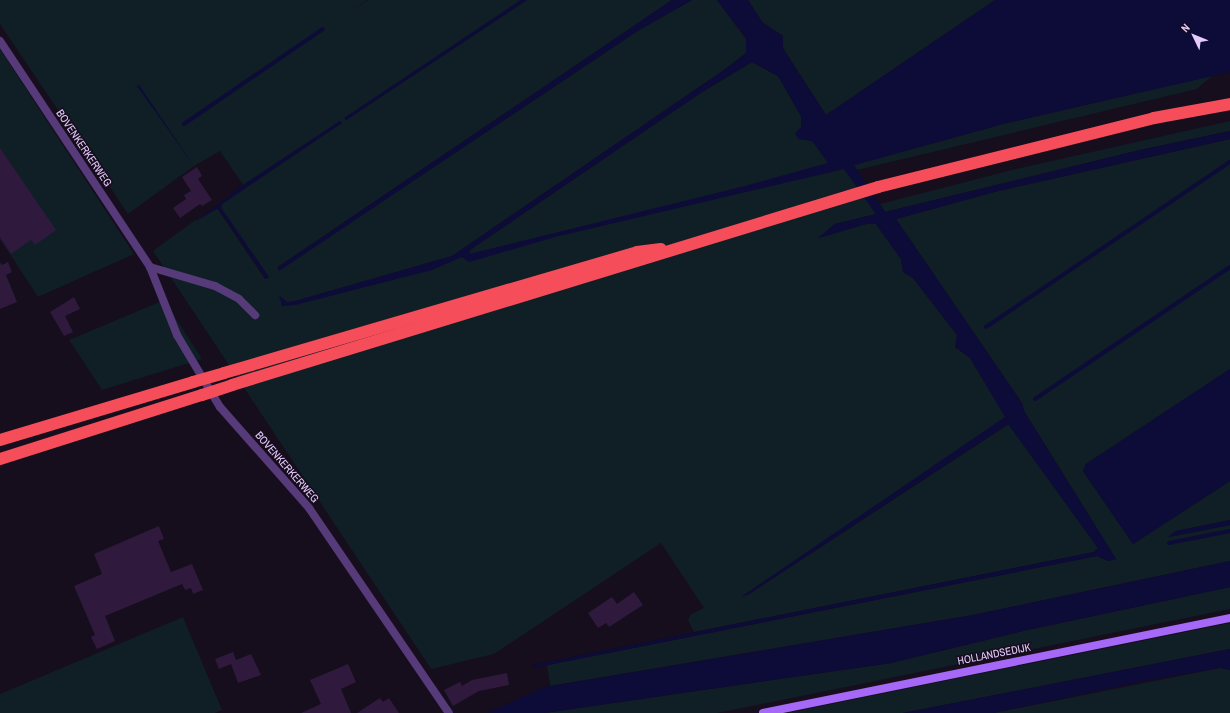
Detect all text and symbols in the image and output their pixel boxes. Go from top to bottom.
north arrow [1174,16,1214,56]
text: N [1178,21,1193,35]
street label: BOVENKERKERWEG [53,107,115,189]
street label: BOVENKERKERWEG [252,429,322,505]
street label: HOLLANDSEDIJK [956,640,1032,668]

